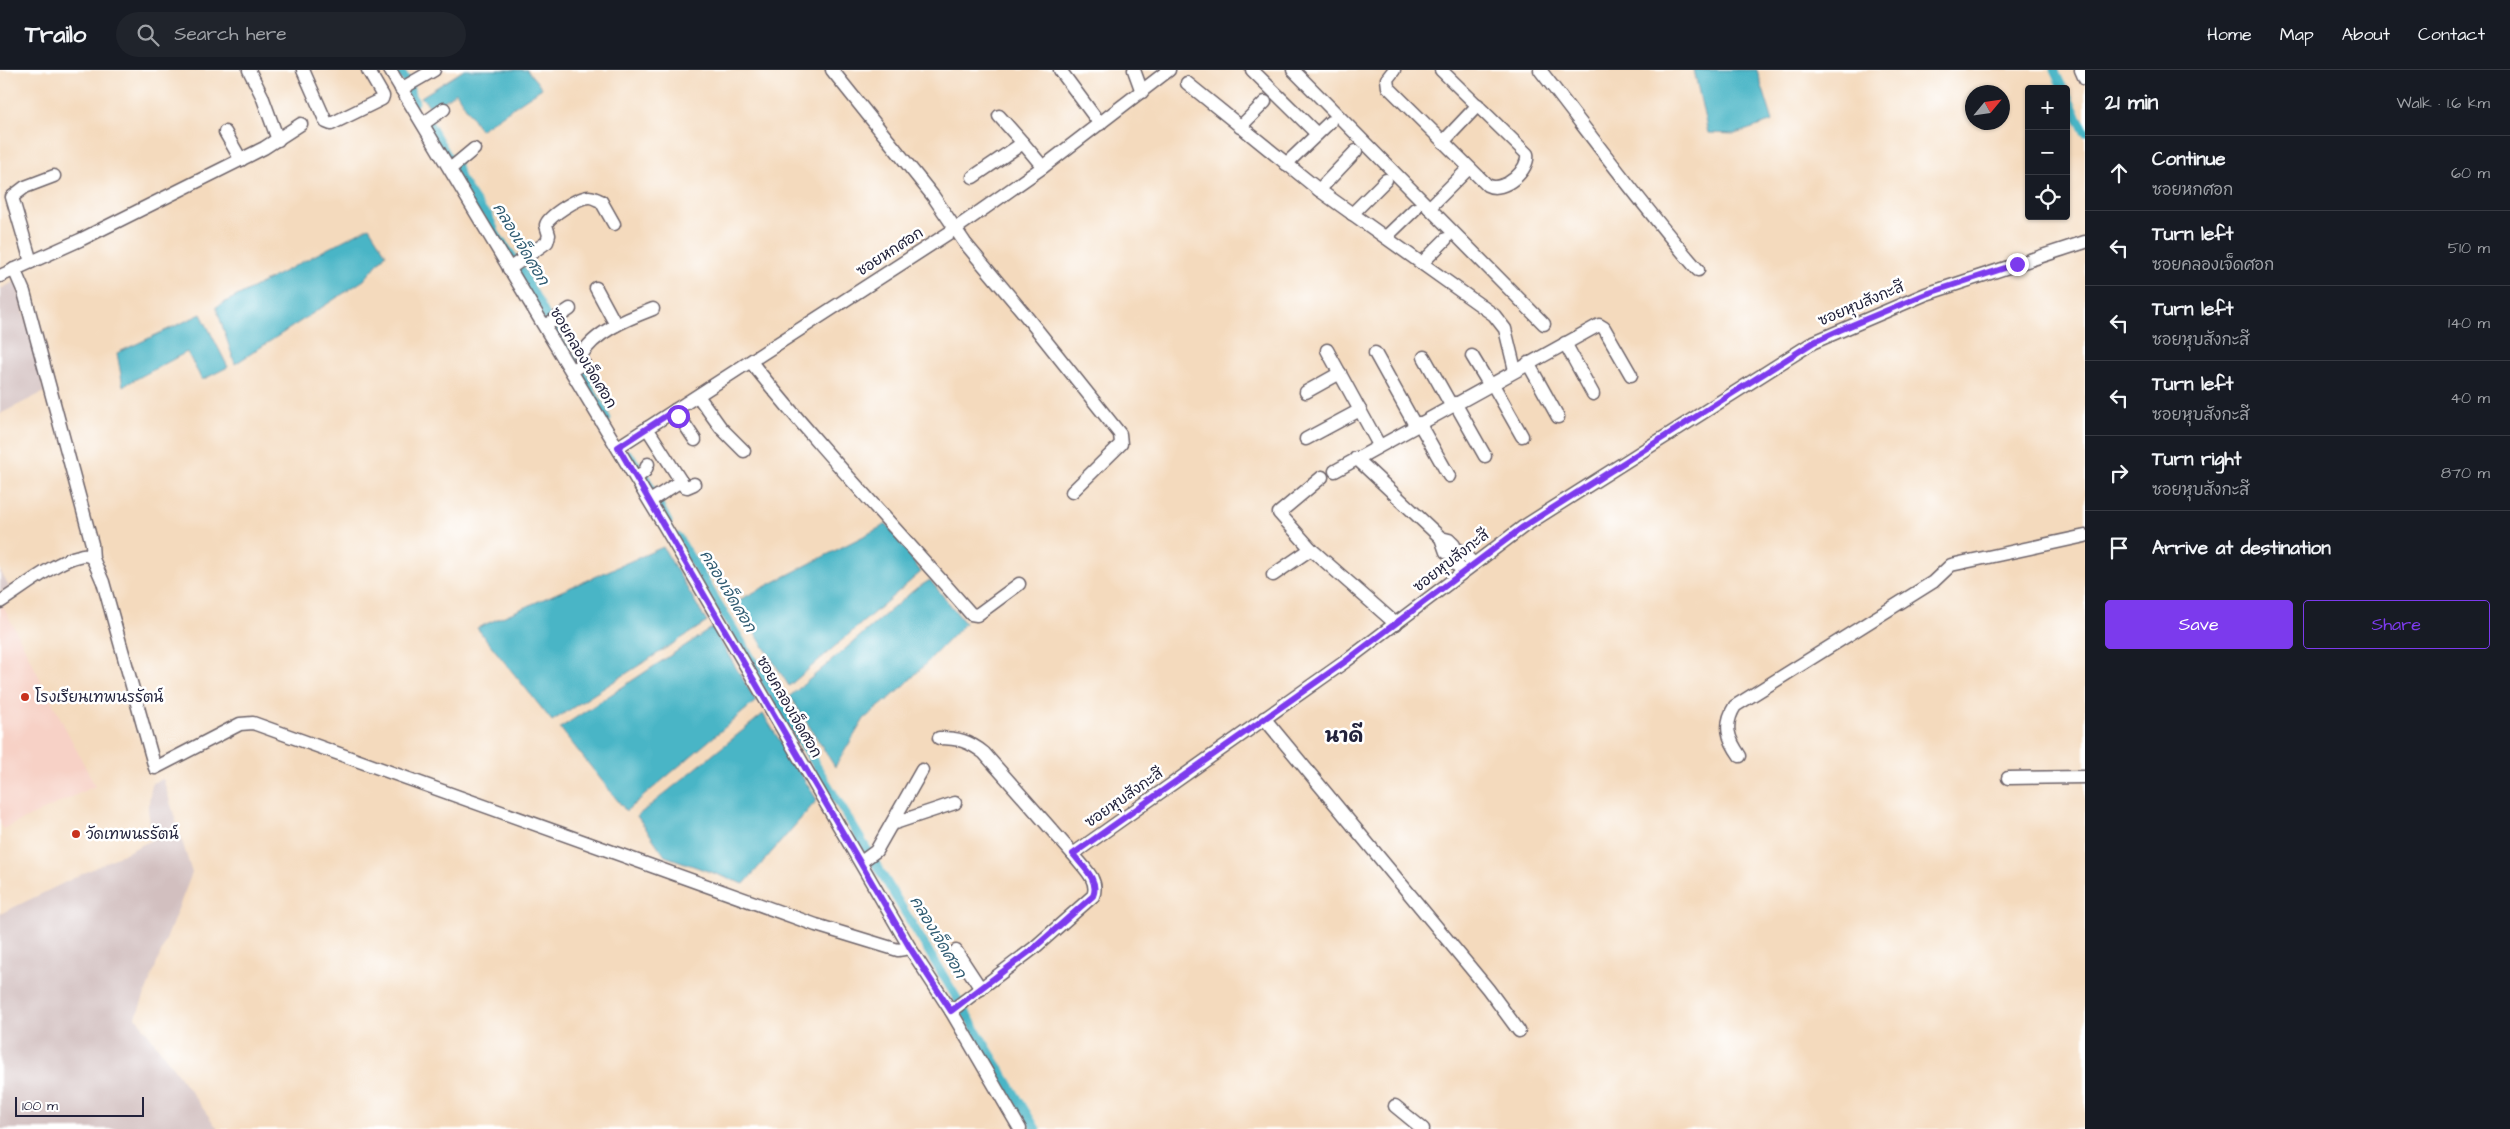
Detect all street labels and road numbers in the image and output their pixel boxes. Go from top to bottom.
street label: ซอยหกศอก [852,222,928,282]
street label: ซอยหุบสังกะสี [1815,276,1909,331]
street label: ซอยคลองเจ็ดศอก [545,303,621,413]
street label: ซอยหุบสังกะสี [1409,524,1495,597]
street label: ซอยคลองเจ็ดศอก [751,652,827,762]
street label: ซอยหุบสังกะสี [1081,762,1169,833]

